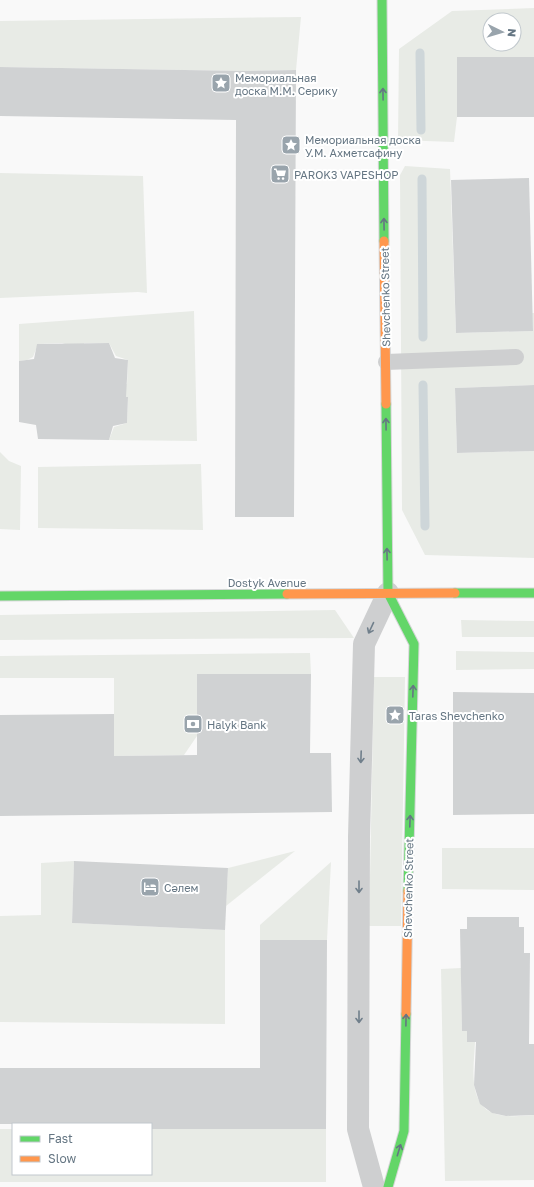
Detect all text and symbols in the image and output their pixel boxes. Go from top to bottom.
north arrow [482,12,522,52]
text: N [506,28,519,38]
place label: Мемориальная доска М.М. Серику [235,71,338,97]
place icon: Мемориальная доска М.М. Серику [210,72,232,94]
one-way arrow [379,88,386,101]
place label: Мемориальная доска У.М. Ахметсафину [305,133,421,159]
place icon: Мемориальная доска У.М. Ахметсафину [280,134,302,156]
supermarket icon: PAROK3 VAPESHOP [269,163,291,185]
place label: PAROK3 VAPESHOP [294,168,399,181]
one-way arrow [380,218,388,231]
street label: Shevchenko Street [378,247,392,347]
one-way arrow [382,418,390,431]
one-way arrow [383,548,391,561]
street label: Dostyk Avenue [228,576,306,589]
one-way arrow [367,622,375,634]
one-way arrow [409,685,417,698]
place icon: Taras Shevchenko [384,704,406,726]
place label: Taras Shevchenko [409,709,505,722]
bank icon: Halyk Bank [182,713,204,735]
place label: Halyk Bank [207,718,267,731]
one-way arrow [357,750,365,763]
one-way arrow [406,814,413,827]
street label: Shevchenko Street [401,838,415,938]
hotel icon: Сәлем [139,876,161,898]
one-way arrow [355,880,363,893]
place label: Сәлем [164,881,199,894]
one-way arrow [355,1010,363,1023]
one-way arrow [402,1014,410,1027]
legend [12,1123,152,1175]
text: Fast [48,1131,73,1146]
one-way arrow [396,1143,403,1156]
text: Slow [48,1151,76,1166]

